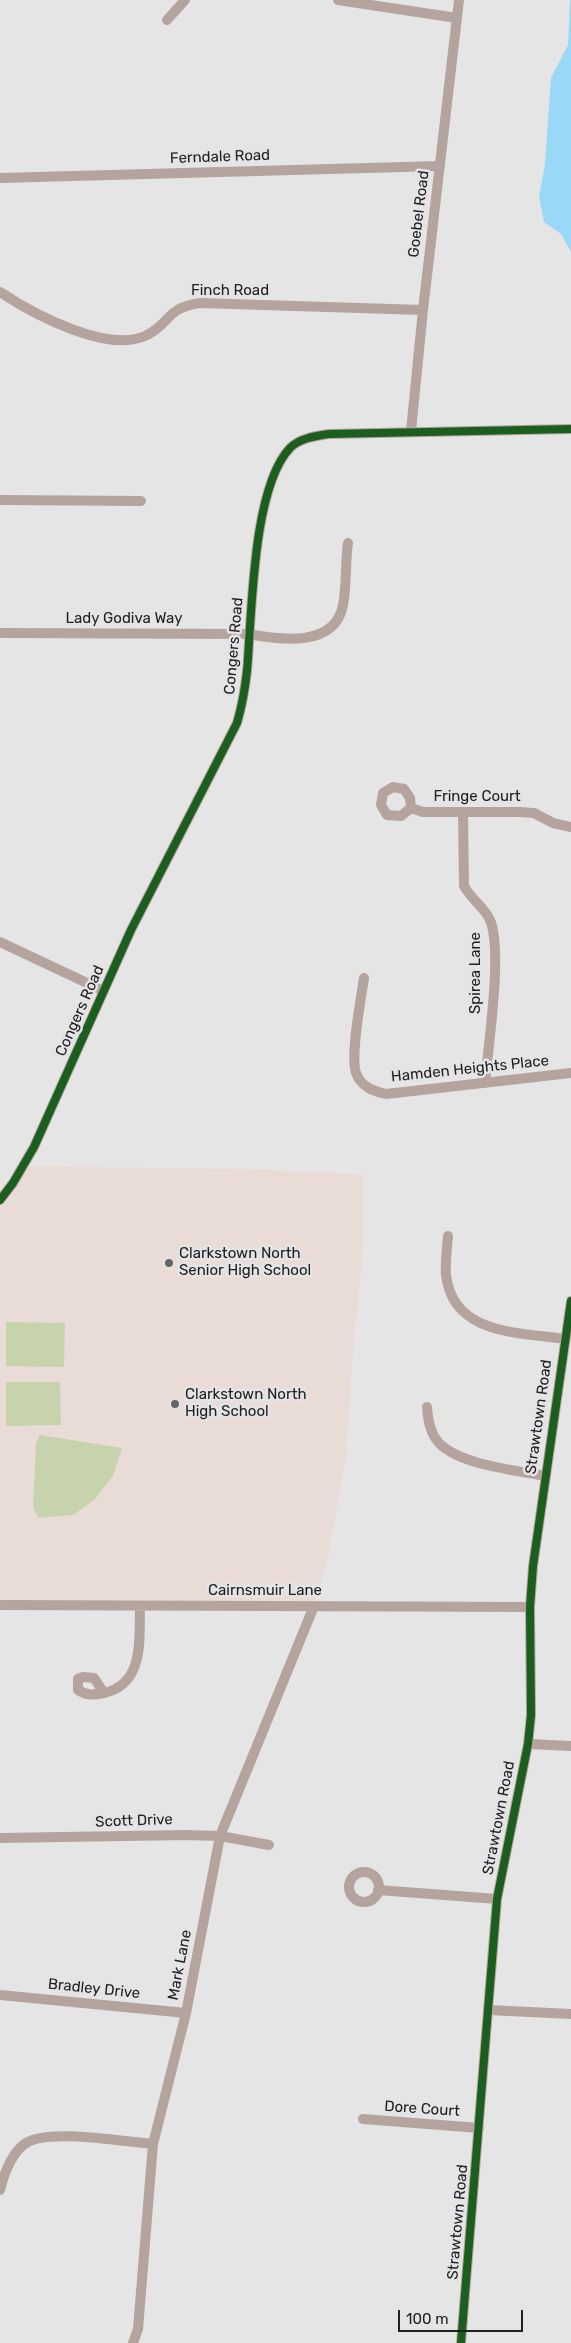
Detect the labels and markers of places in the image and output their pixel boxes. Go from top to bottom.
place label: Clarkstown North Senior High School [179,1245,311,1280]
marker: Clarkstown North Senior High School [163,1257,175,1269]
place label: Clarkstown North High School [185,1386,307,1421]
marker: Clarkstown North High School [169,1398,181,1410]

